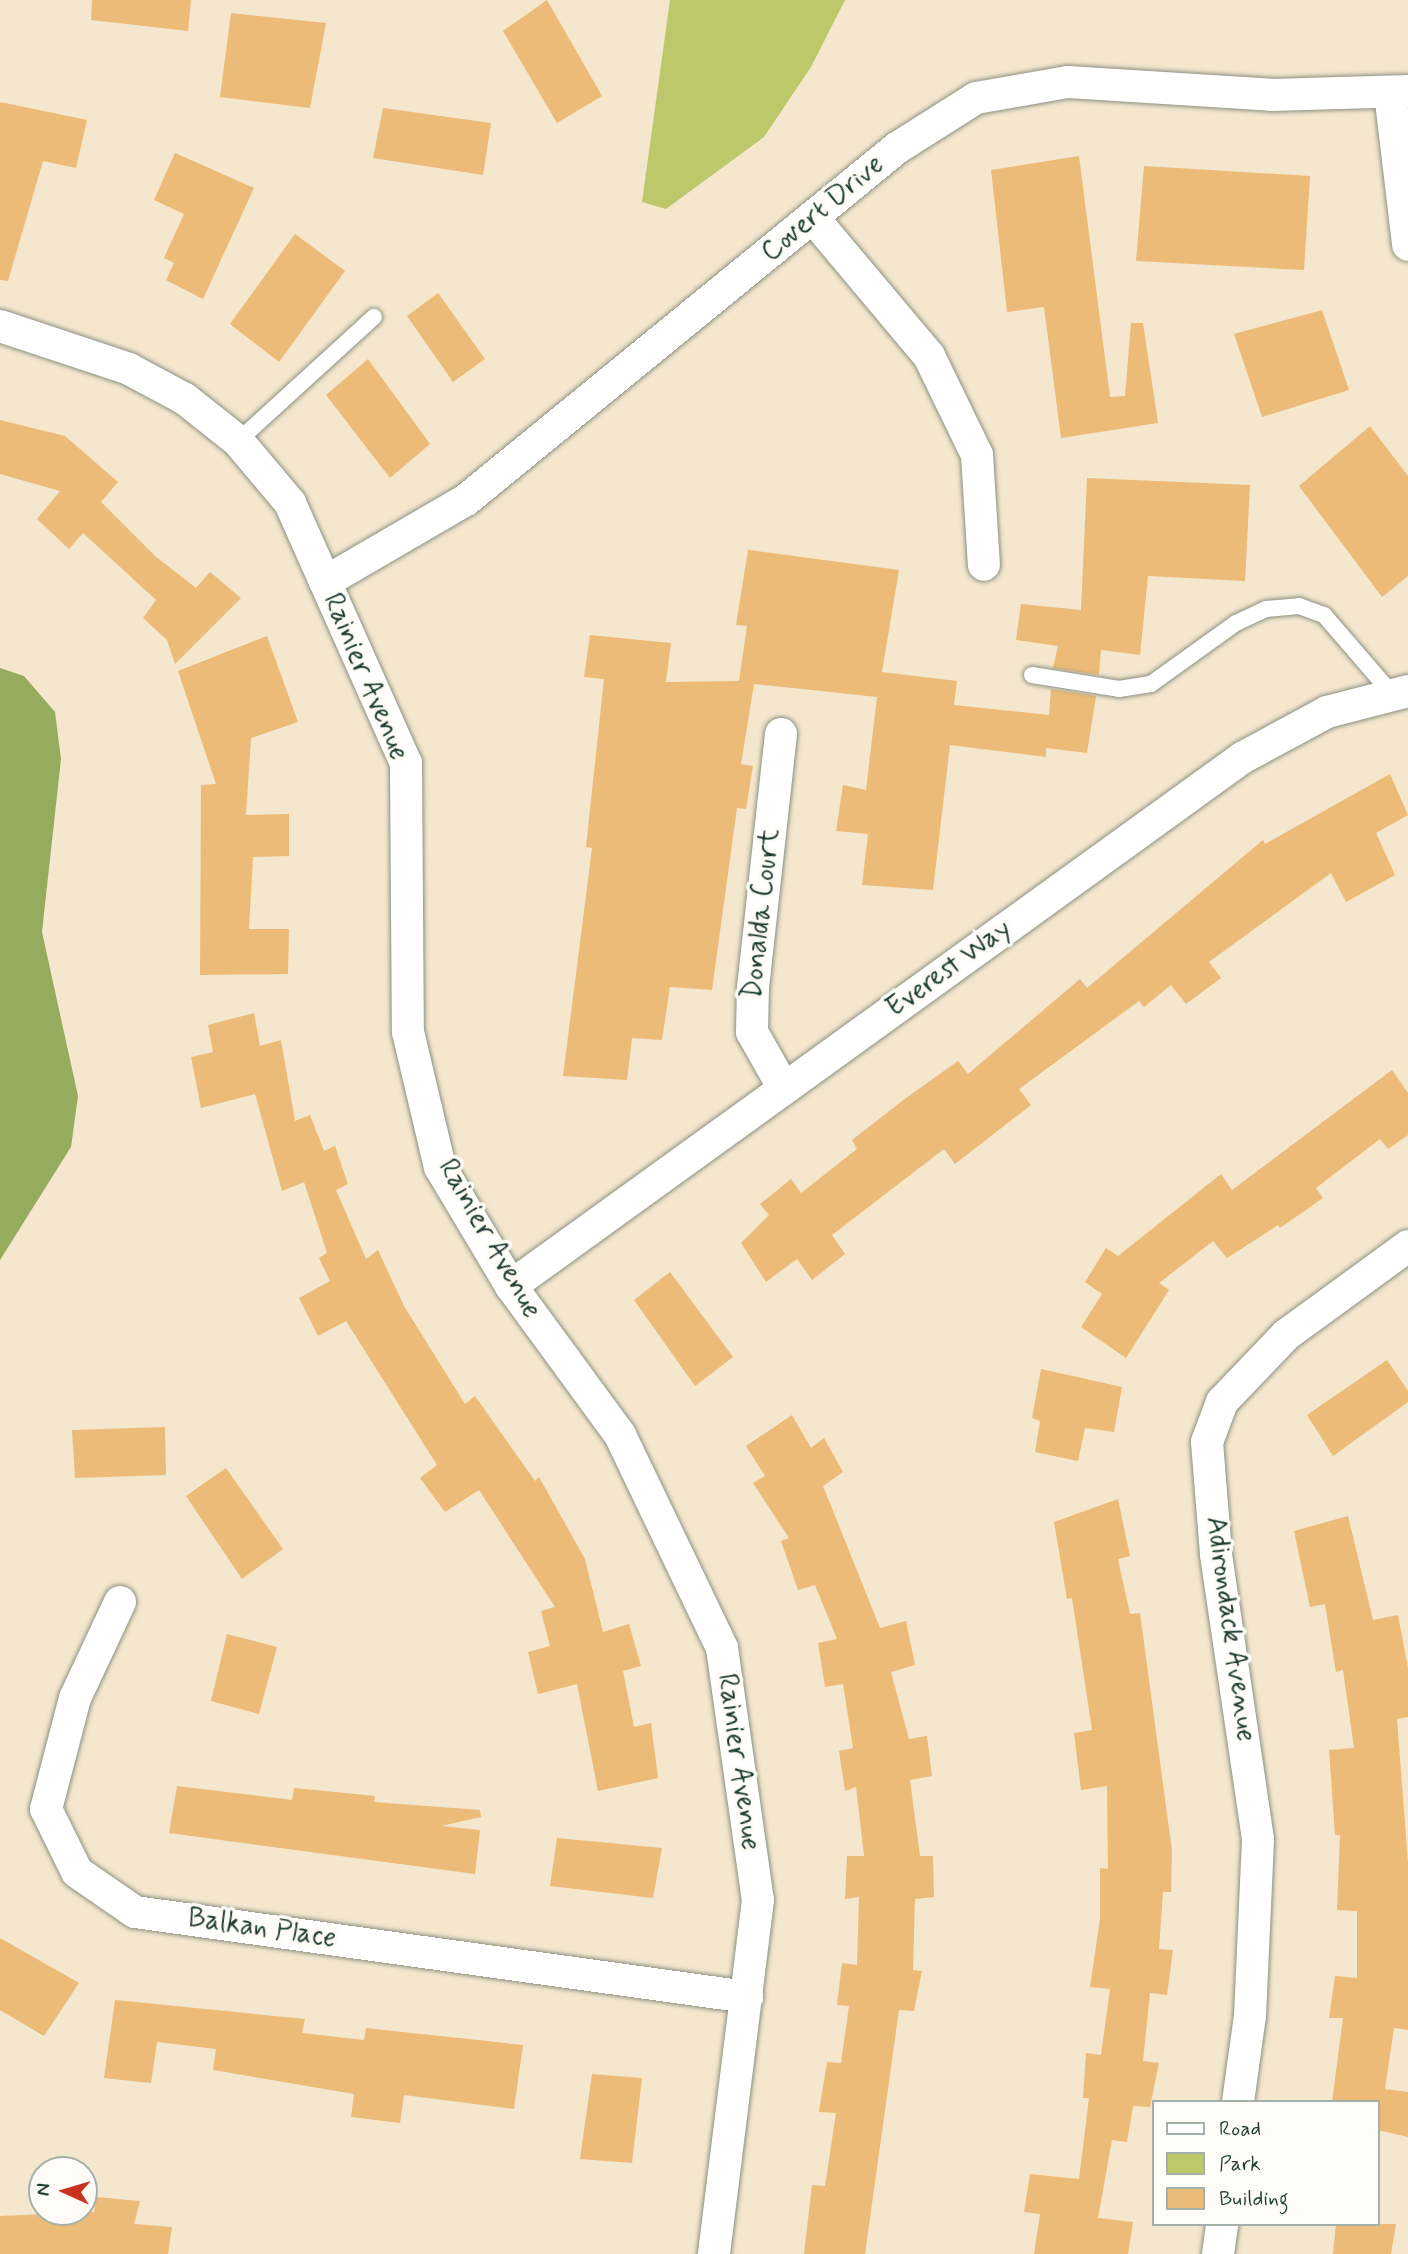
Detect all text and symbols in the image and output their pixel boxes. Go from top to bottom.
street label: Covert Drive [756,149,890,269]
street label: Rainier Avenue [314,587,416,767]
street label: Donalda Court [736,828,788,1000]
street label: Everest Way [880,913,1018,1025]
street label: Rainier Avenue [429,1152,549,1326]
street label: Adirondack Avenue [1198,1516,1262,1742]
street label: Rainier Avenue [709,1670,767,1854]
street label: Balkan Place [186,1902,338,1956]
legend [1152,2100,1380,2226]
text: Road [1219,2115,1261,2143]
text: Park [1219,2150,1261,2178]
north arrow [28,2156,98,2226]
text: N [31,2182,56,2197]
text: Building [1219,2185,1289,2213]

